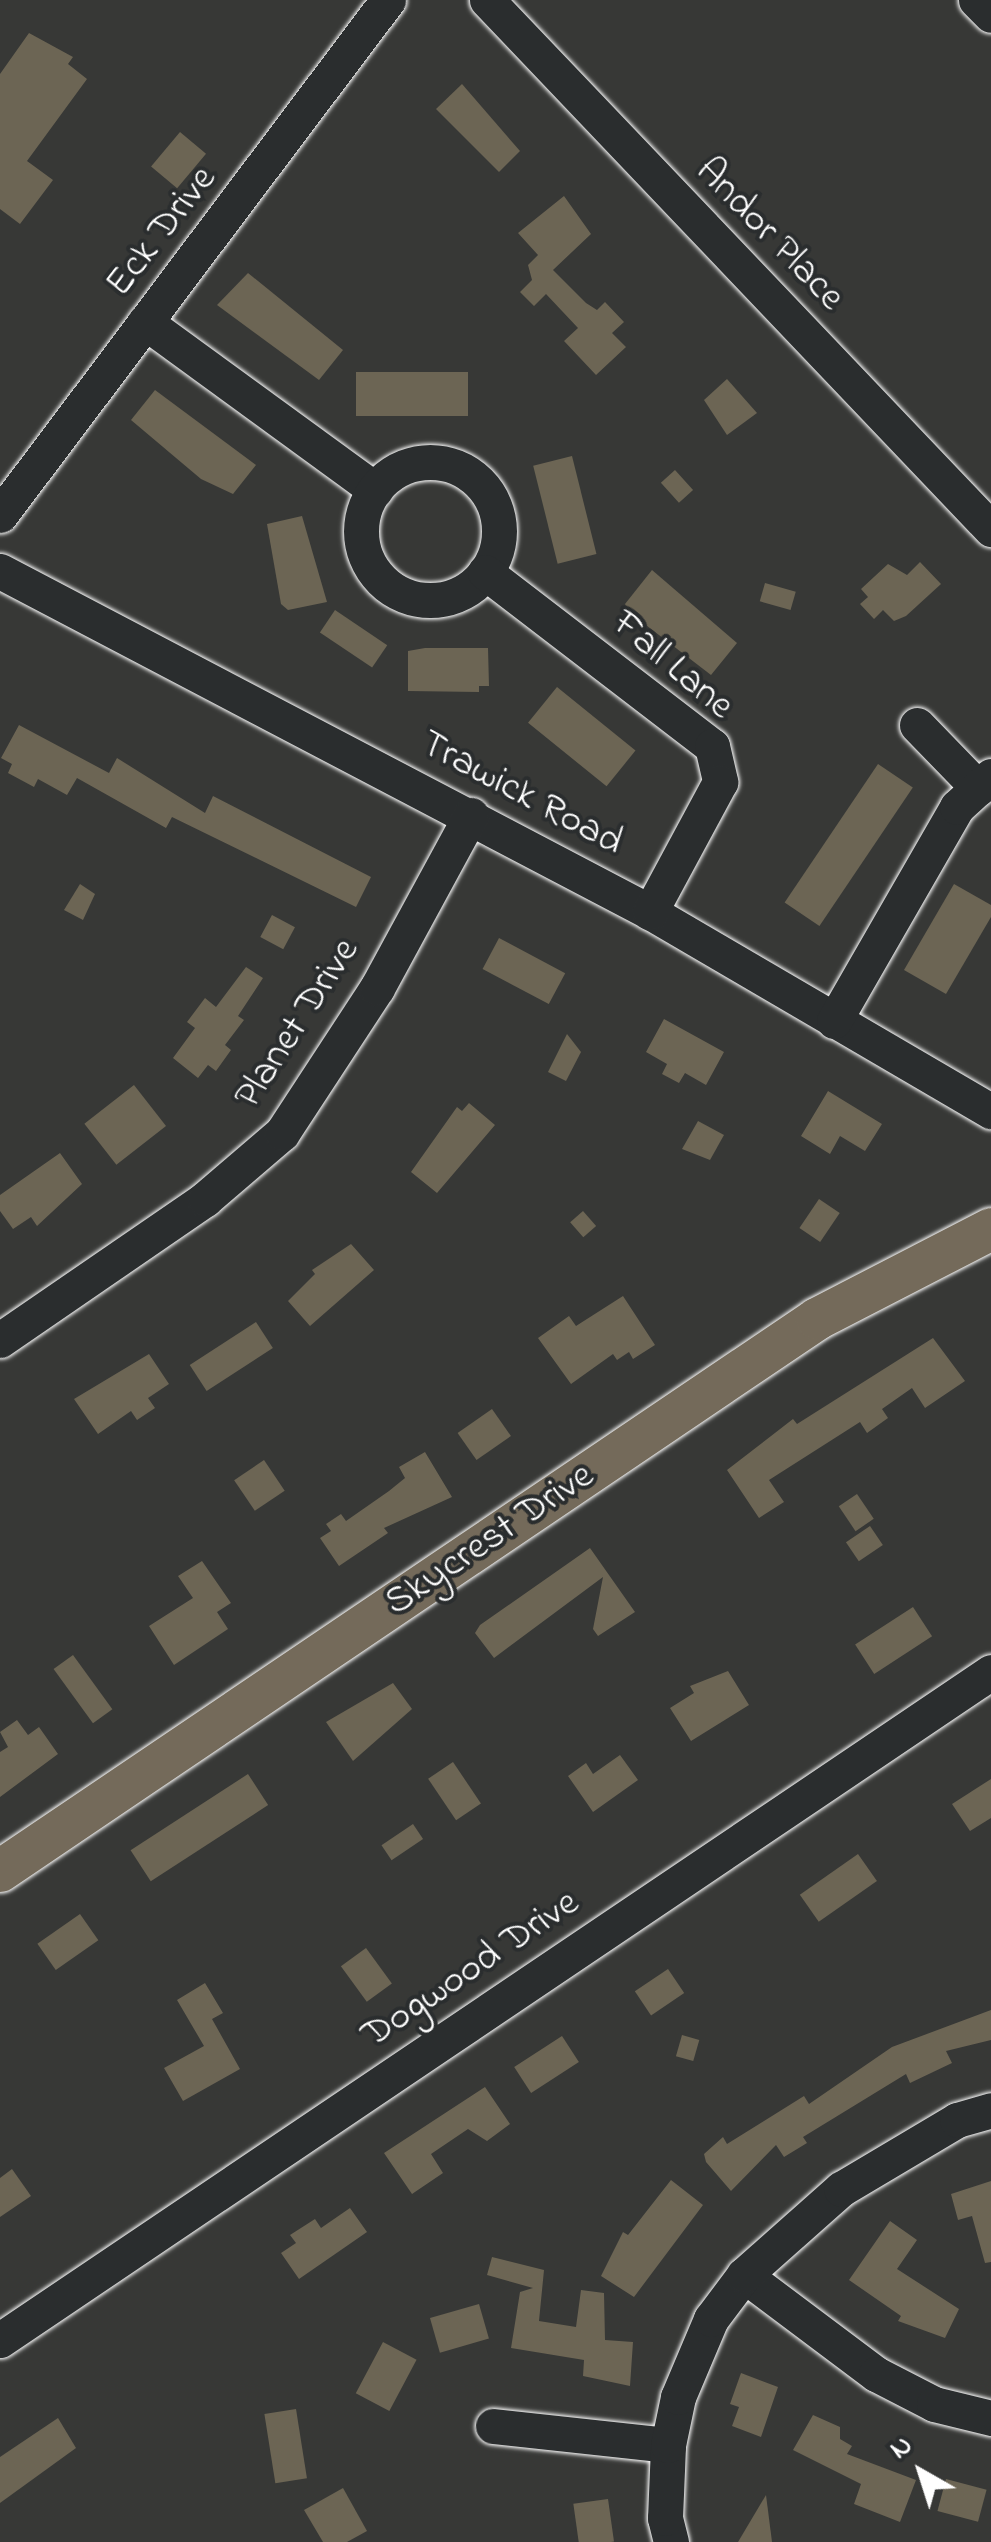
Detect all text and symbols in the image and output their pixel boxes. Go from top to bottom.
street label: Andor Place [684,148,854,322]
street label: Eck Drive [96,157,228,307]
street label: Fall Lane [601,601,743,731]
street label: Trawick Road [411,721,631,867]
street label: Planet Drive [225,930,371,1118]
street label: Skycrest Drive [376,1452,604,1628]
street label: Dogwood Drive [353,1880,589,2060]
north arrow [871,2422,971,2522]
text: N [882,2426,922,2470]

